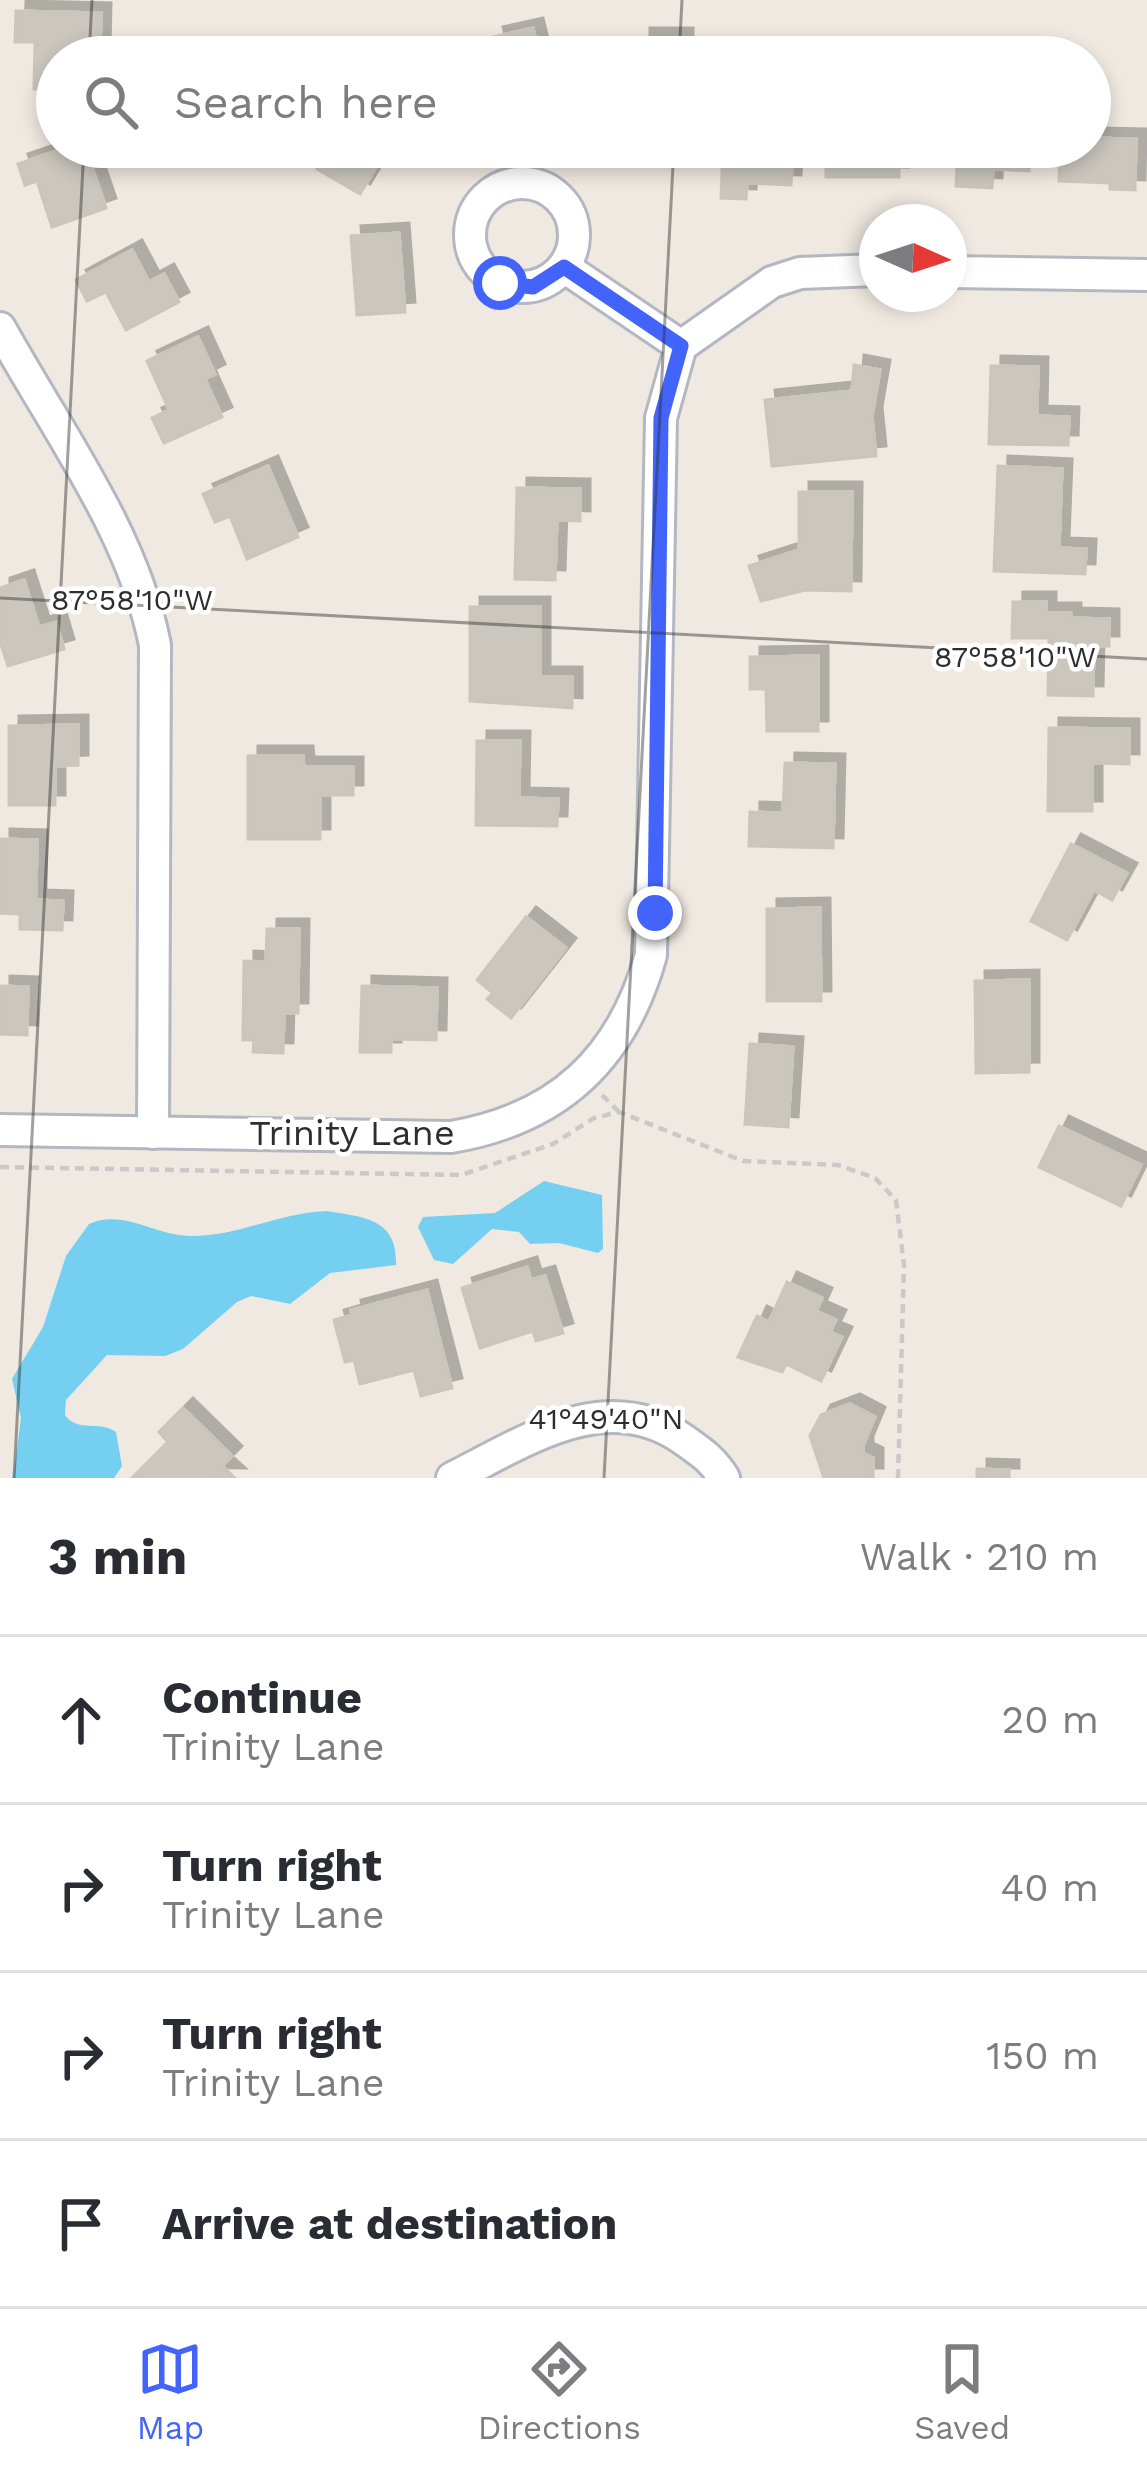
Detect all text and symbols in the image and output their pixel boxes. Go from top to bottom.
search box [36,36,1111,168]
icon: search [78,69,144,135]
text: Search here [174,76,438,129]
north arrow [859,204,967,312]
route start [473,256,527,310]
text: 87°58'10"W [51,582,213,617]
text: 87°58'10"W [934,639,1096,674]
route end [628,886,682,940]
street label: Trinity Lane [249,1112,455,1154]
text: 41°49'40"N [529,1401,683,1436]
text: 3 min [48,1527,187,1586]
text: Walk · 210 m [860,1534,1099,1579]
text: Continue [162,1671,362,1724]
icon: ahead [48,1687,114,1753]
text: 20 m [1002,1697,1099,1742]
text: Trinity Lane [162,1724,385,1769]
text: Turn right [162,1839,382,1892]
icon: right [48,1855,114,1921]
text: 40 m [1000,1865,1099,1910]
text: Trinity Lane [162,1892,385,1937]
text: Turn right [162,2007,382,2060]
icon: right [48,2023,114,2089]
text: 150 m [986,2033,1099,2078]
text: Trinity Lane [162,2060,385,2105]
icon: arrive [48,2191,114,2257]
text: Arrive at destination [162,2197,617,2250]
tab: Map [137,2336,204,2447]
tab: Directions [478,2336,641,2447]
tab: Saved [914,2336,1010,2447]

